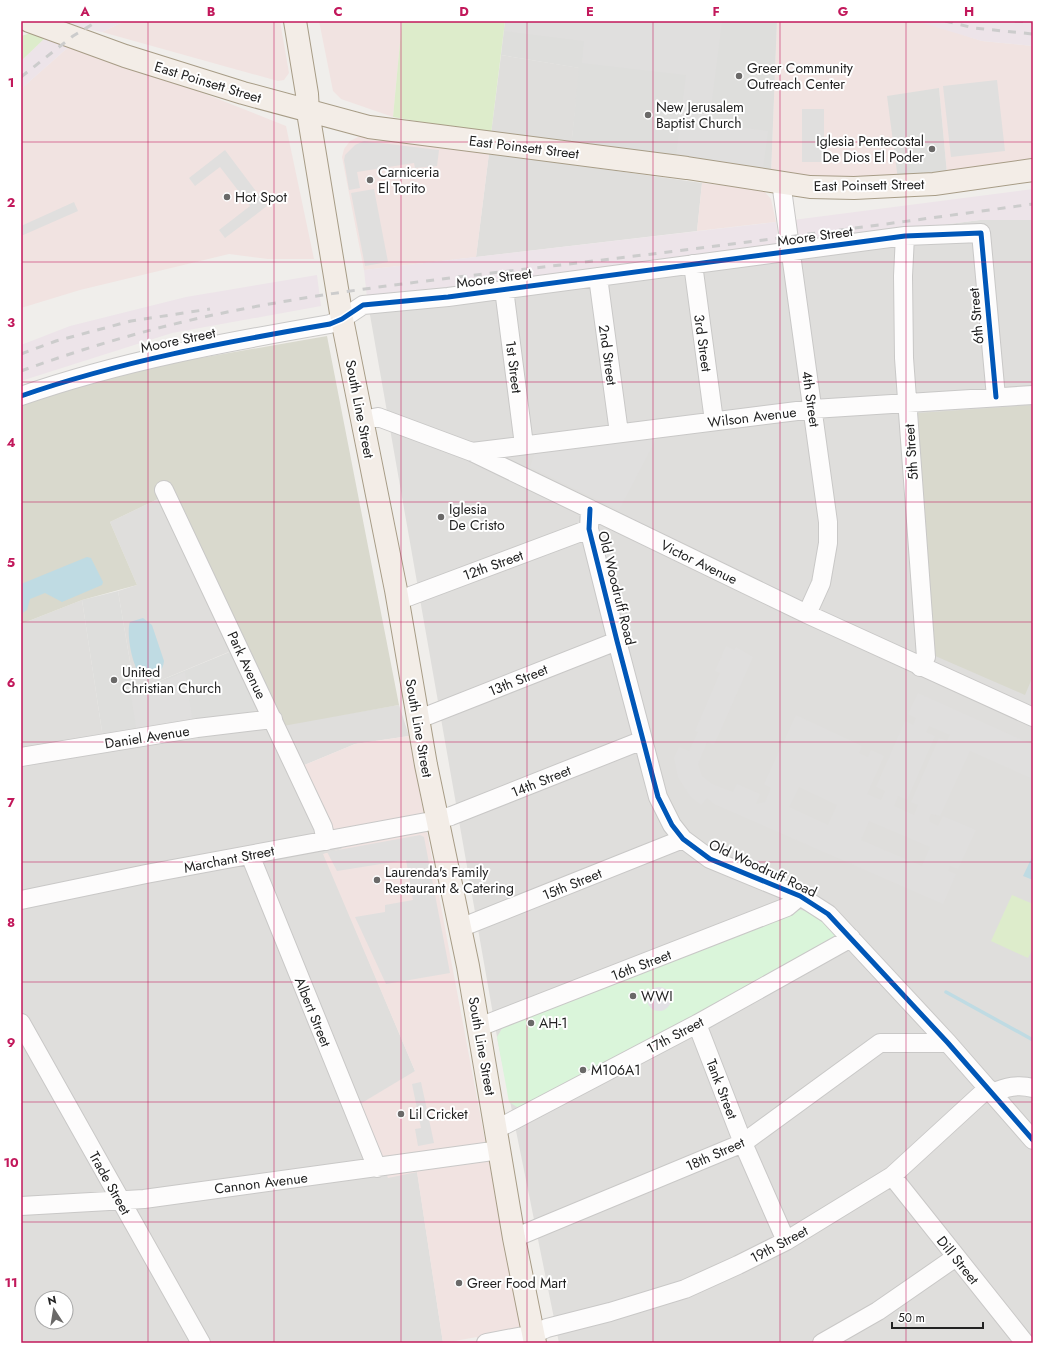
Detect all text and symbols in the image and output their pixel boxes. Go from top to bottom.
text: A [79,2,90,21]
text: B [207,2,216,21]
text: C [333,2,343,21]
text: D [459,2,469,21]
text: E [586,2,594,21]
text: F [712,2,720,21]
text: G [838,2,849,21]
text: H [964,2,974,21]
street label: East Poinsett Street [152,56,264,108]
place label: Greer Community Outreach Center [747,58,854,94]
marker: Greer Community Outreach Center [734,71,744,81]
text: 1 [8,73,14,92]
place label: New Jerusalem Baptist Church [656,97,744,133]
marker: New Jerusalem Baptist Church [643,110,653,120]
street label: East Poinsett Street [468,130,581,164]
place label: Iglesia Pentecostal De Dios El Poder [816,131,924,167]
marker: Iglesia Pentecostal De Dios El Poder [927,144,937,154]
place label: Carniceria El Torito [378,162,439,198]
street label: East Poinsett Street [813,174,925,196]
marker: Carniceria El Torito [365,175,375,185]
place label: Hot Spot [235,187,288,207]
marker: Hot Spot [222,192,232,202]
text: 2 [7,193,15,212]
street label: Moore Street [776,221,855,251]
street label: Moore Street [455,263,534,293]
street label: 6th Street [964,286,988,345]
text: 3 [7,313,15,332]
street label: 3rd Street [689,313,717,374]
street label: Moore Street [139,322,218,358]
street label: 2nd Street [594,323,622,387]
street label: 1st Street [501,340,527,395]
street label: South Line Street [341,358,379,460]
street label: 4th Street [797,370,825,429]
street label: Wilson Avenue [707,402,797,432]
street label: 5th Street [899,423,923,481]
text: 4 [6,433,16,452]
place label: Iglesia De Cristo [449,499,505,535]
marker: Iglesia De Cristo [436,512,446,522]
street label: Old Woodruff Road [593,529,641,647]
street label: Victor Avenue [657,535,741,589]
street label: 12th Street [460,545,526,585]
text: 5 [7,553,15,572]
street label: Park Avenue [223,628,271,702]
street label: 13th Street [485,659,551,701]
place label: United Christian Church [122,662,221,698]
text: 6 [7,673,16,692]
marker: United Christian Church [109,675,119,685]
street label: South Line Street [400,677,438,779]
street label: Daniel Avenue [103,720,191,754]
street label: 14th Street [508,760,574,802]
text: 7 [7,793,15,812]
street label: Old Woodruff Road [706,834,820,902]
street label: Marchant Street [182,840,277,878]
place label: Laurenda's Family Restaurant & Catering [385,862,514,898]
street label: 15th Street [539,863,605,905]
marker: Laurenda's Family Restaurant & Catering [372,875,382,885]
text: 8 [7,913,15,932]
street label: 16th Street [608,944,674,986]
street label: Albert Street [290,974,336,1050]
place label: WWI [641,986,673,1006]
marker: WWI [628,991,638,1001]
street label: South Line Street [463,995,501,1097]
street label: 17th Street [643,1011,708,1058]
place label: AH-1 [539,1013,568,1033]
marker: AH-1 [526,1018,536,1028]
text: 9 [7,1033,16,1052]
street label: Tank Street [701,1056,743,1123]
place label: M106A1 [591,1060,641,1080]
marker: M106A1 [578,1065,588,1075]
place label: Lil Cricket [409,1104,468,1124]
marker: Lil Cricket [396,1109,406,1119]
street label: 18th Street [682,1132,748,1176]
street label: Trade Street [84,1148,136,1219]
text: 10 [3,1153,19,1172]
street label: Cannon Avenue [213,1167,309,1199]
street label: 19th Street [747,1220,812,1268]
street label: Dill Street [932,1231,984,1289]
text: 11 [4,1273,18,1292]
place label: Greer Food Mart [467,1273,567,1293]
marker: Greer Food Mart [454,1278,464,1288]
north arrow [34,1290,74,1330]
text: N [46,1291,58,1309]
scale bar [892,1304,983,1330]
text: 50 m [898,1309,925,1327]

